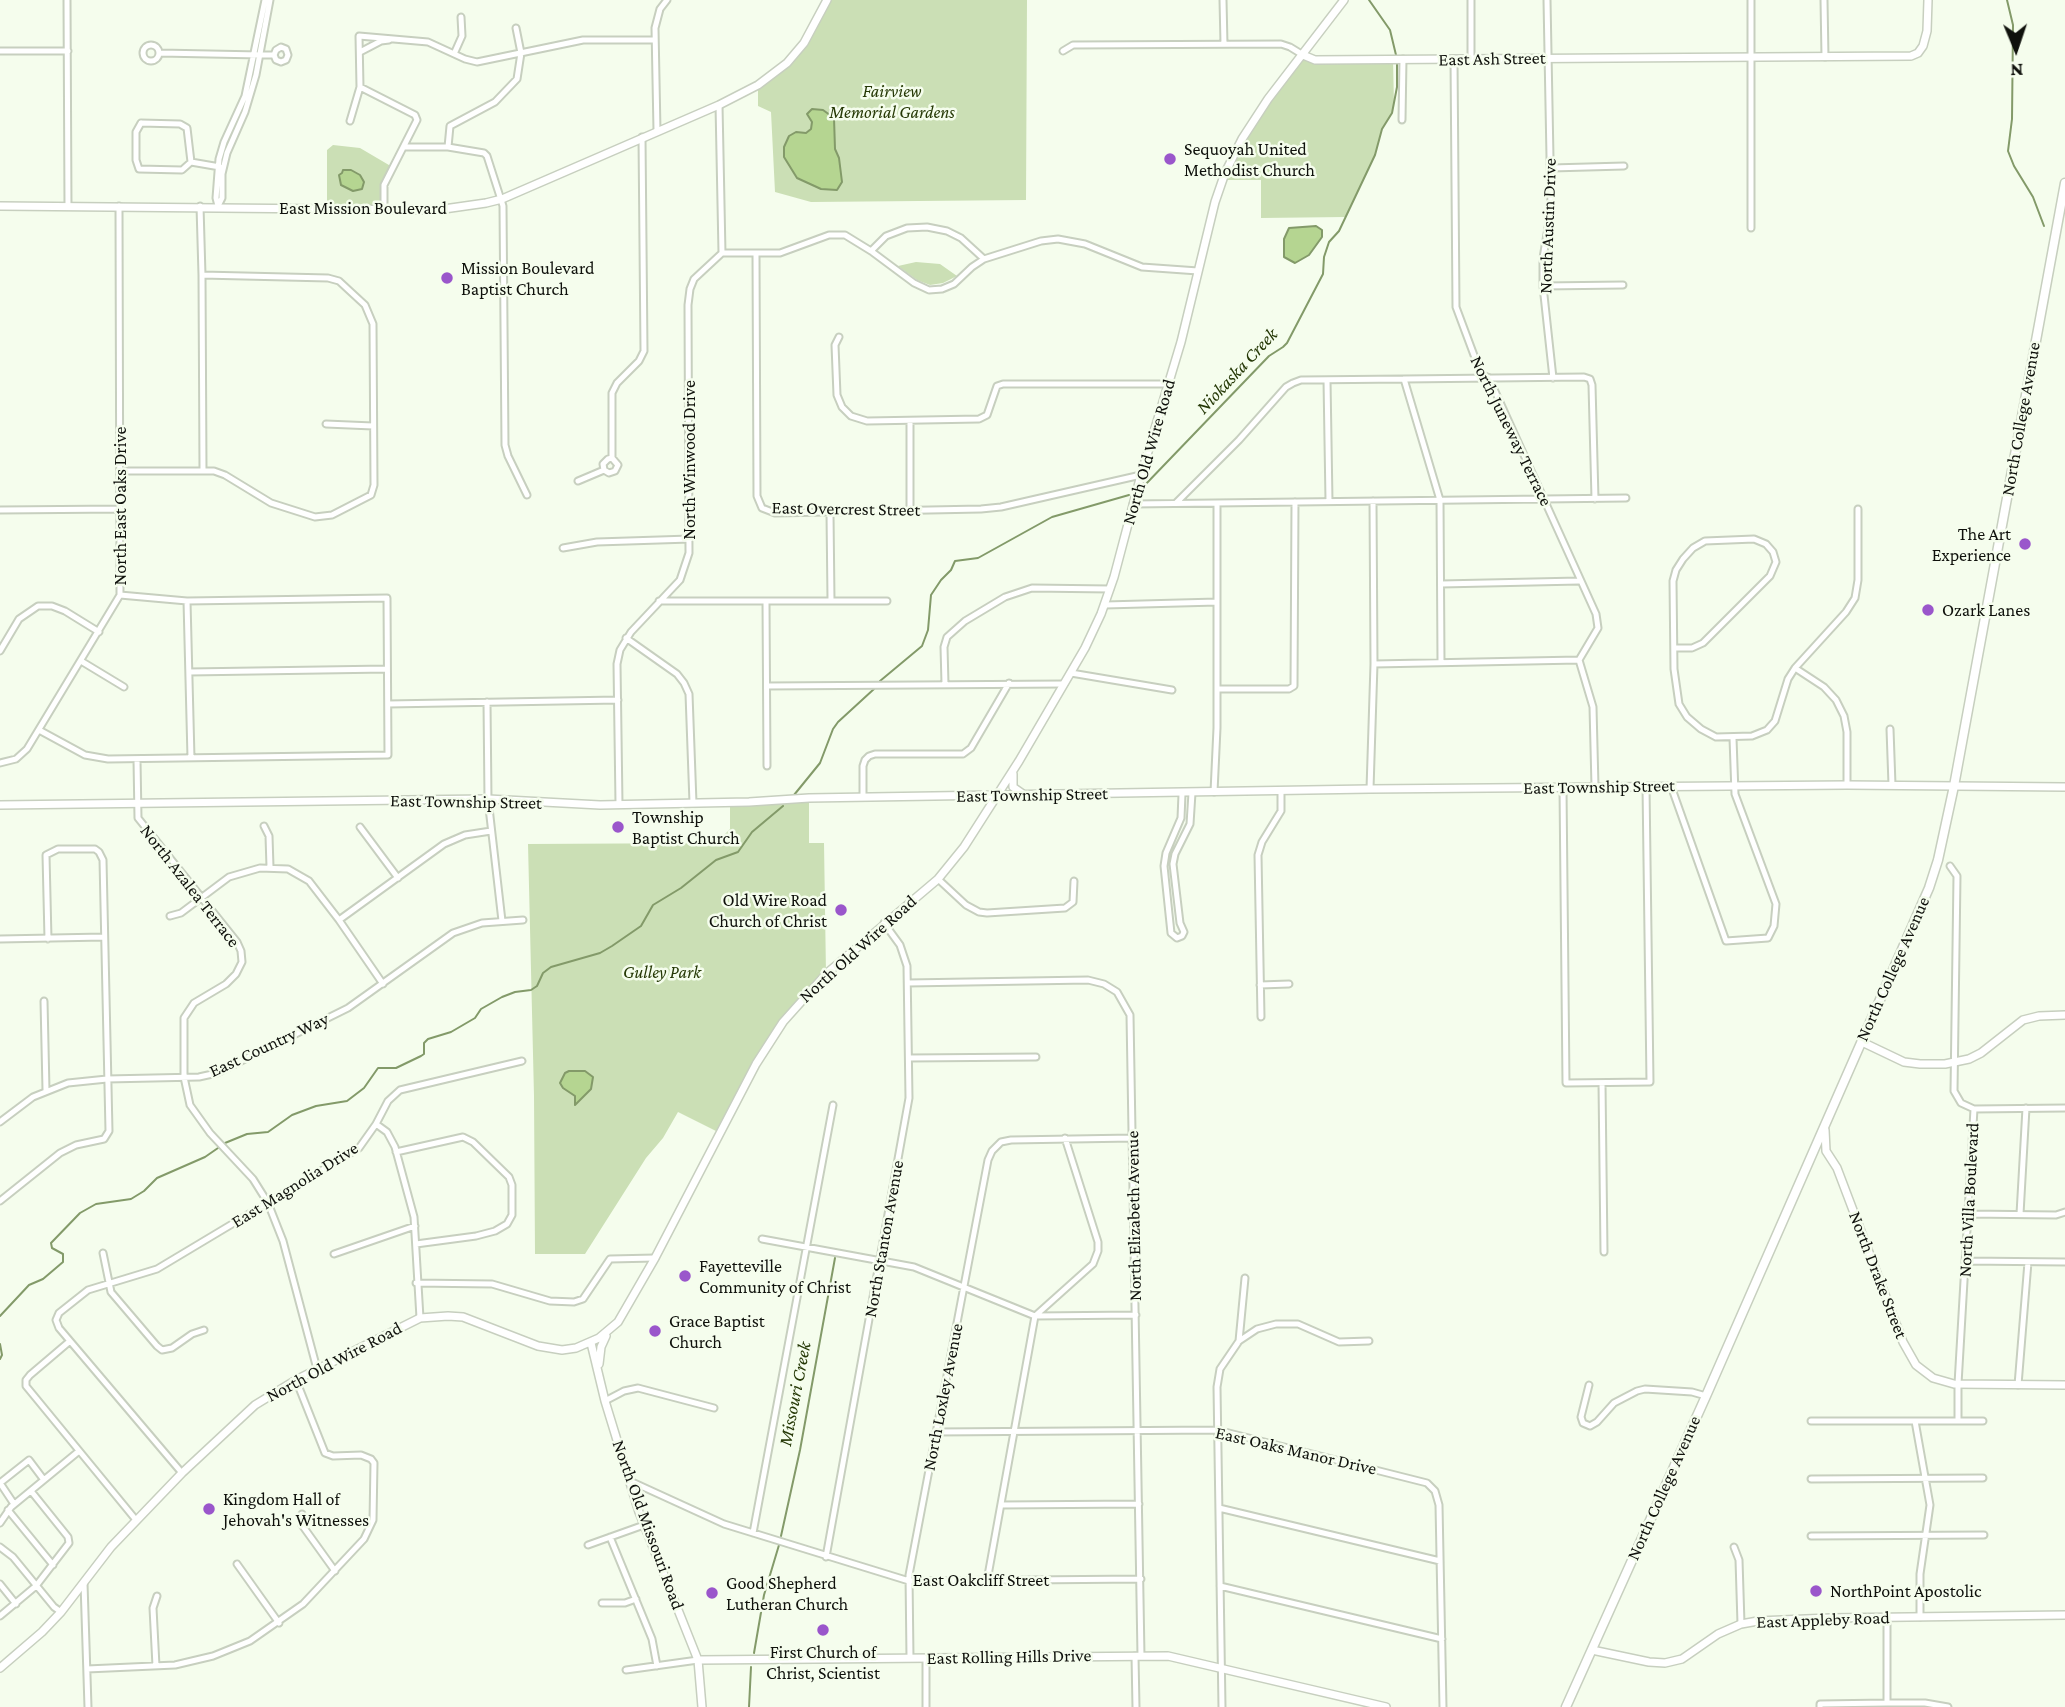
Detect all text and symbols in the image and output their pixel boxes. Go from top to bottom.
north arrow [1981,14,2051,84]
street label: East Ash Street [1438,47,1546,71]
text: N [2010,60,2024,81]
park label: Fairview Memorial Gardens [829,80,955,122]
place label: Sequoyah United Methodist Church [1184,138,1315,180]
marker: Sequoyah United Methodist Church [1162,151,1178,167]
street label: North Austin Drive [1535,158,1561,294]
street label: East Mission Boulevard [279,197,447,219]
place label: Mission Boulevard Baptist Church [461,257,594,300]
marker: Mission Boulevard Baptist Church [439,270,455,286]
water label: Niokaska Creek [1191,323,1283,419]
street label: North College Avenue [1997,340,2045,498]
street label: North Juneway Terrace [1465,352,1557,510]
street label: North Old Wire Road [1118,377,1180,527]
street label: North Winwood Drive [678,380,700,540]
street label: North East Oaks Drive [109,426,131,586]
street label: East Overcrest Street [772,497,920,521]
place label: The Art Experience [1932,523,2011,566]
marker: The Art Experience [2017,536,2033,552]
place label: Ozark Lanes [1942,599,2030,621]
marker: Ozark Lanes [1920,602,1936,618]
street label: East Township Street [1523,775,1675,799]
street label: East Township Street [956,783,1108,807]
street label: East Township Street [390,790,542,814]
place label: Township Baptist Church [632,806,740,848]
marker: Township Baptist Church [610,819,626,835]
street label: North Azalea Terrace [135,820,245,952]
place label: Old Wire Road Church of Christ [709,889,827,932]
street label: North Old Wire Road [795,891,921,1007]
street label: North College Avenue [1851,893,1935,1045]
marker: Old Wire Road Church of Christ [833,902,849,918]
park label: Gulley Park [623,961,701,983]
street label: East Country Way [206,1008,332,1082]
street label: North Villa Boulevard [1954,1122,1984,1278]
street label: North Elizabeth Avenue [1122,1131,1146,1301]
street label: East Magnolia Drive [228,1137,362,1233]
street label: North Stanton Avenue [860,1159,908,1319]
street label: North Drake Street [1844,1208,1912,1342]
place label: Fayetteville Community of Christ [699,1255,851,1298]
marker: Fayetteville Community of Christ [677,1268,693,1284]
place label: Grace Baptist Church [669,1310,765,1352]
street label: North Old Wire Road [263,1317,405,1407]
street label: North Loxley Avenue [918,1322,968,1472]
marker: Grace Baptist Church [647,1323,663,1339]
water label: Missouri Creek [774,1340,816,1448]
street label: North College Avenue [1622,1412,1706,1564]
street label: East Oaks Manor Drive [1213,1422,1379,1480]
street label: North Old Missouri Road [607,1437,689,1613]
place label: Kingdom Hall of Jehovah's Witnesses [223,1488,369,1530]
marker: Kingdom Hall of Jehovah's Witnesses [201,1501,217,1517]
street label: East Oakcliff Street [913,1569,1049,1591]
place label: Good Shepherd Lutheran Church [726,1572,848,1614]
place label: NorthPoint Apostolic [1830,1580,1981,1602]
marker: NorthPoint Apostolic [1808,1583,1824,1599]
marker: Good Shepherd Lutheran Church [704,1585,720,1601]
street label: East Appleby Road [1756,1607,1890,1633]
marker: First Church of Christ, Scientist [815,1622,831,1638]
place label: First Church of Christ, Scientist [766,1641,880,1684]
street label: East Rolling Hills Drive [926,1645,1092,1669]

